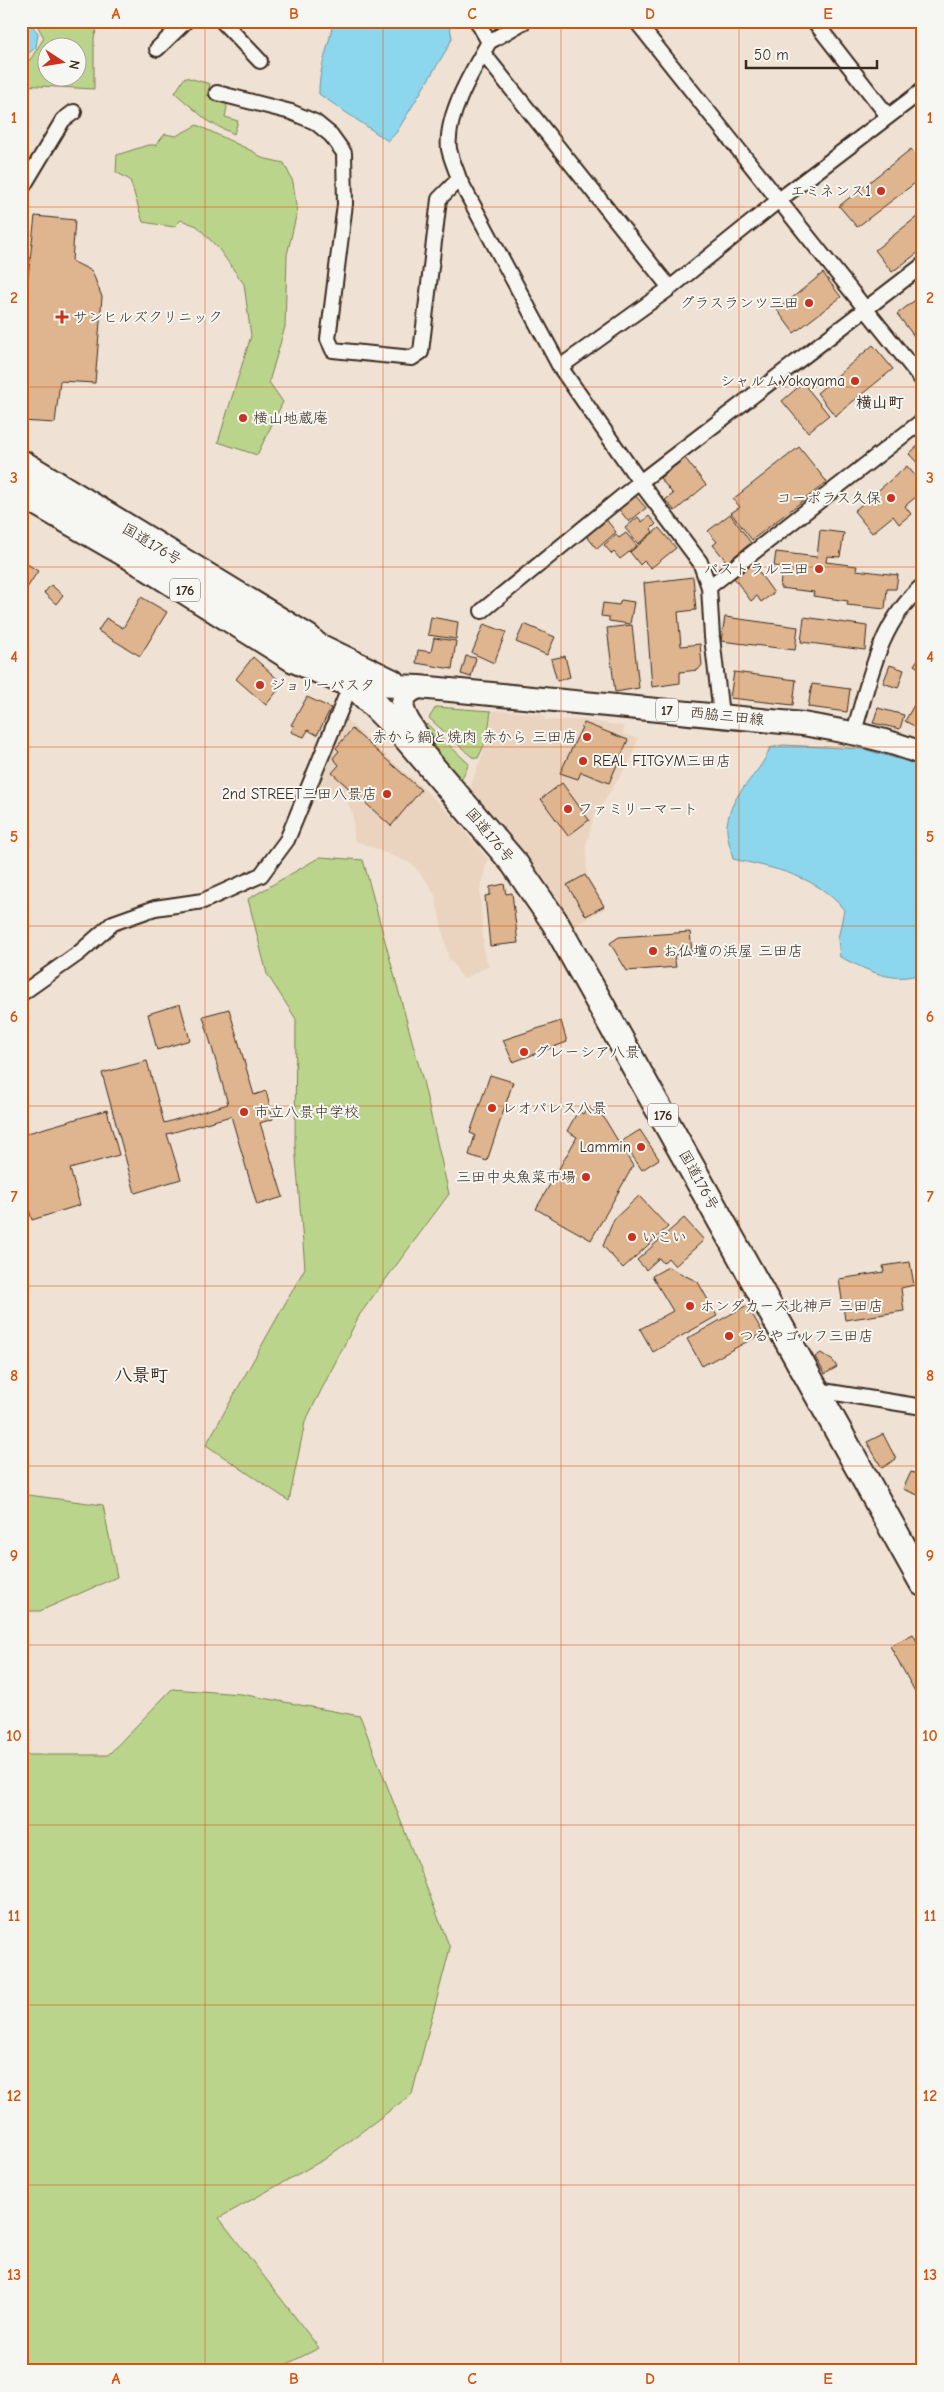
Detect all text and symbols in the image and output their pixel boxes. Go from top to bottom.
text: A [112,5,121,23]
text: B [289,5,299,23]
text: C [467,5,477,23]
text: D [645,5,655,23]
text: E [823,5,833,23]
north arrow [38,38,88,88]
scale bar [746,38,878,70]
text: 50 m [754,46,789,64]
text: N [65,58,83,71]
text: 1 [11,109,17,127]
text: 1 [927,109,933,127]
place label: エミネンス1 [790,182,871,200]
marker: エミネンス1 [875,185,887,197]
text: 2 [10,289,18,307]
text: 2 [926,289,934,307]
place label: グラスランツ三田 [680,294,799,312]
marker: グラスランツ三田 [803,297,815,309]
place label: サンヒルズクリニック [73,308,223,326]
marker: サンヒルズクリニック [55,310,69,324]
place label: シャルムYokoyama [720,372,845,390]
marker: シャルムYokoyama [849,375,861,387]
district label: 横山町 [856,394,904,412]
place label: 横山地蔵庵 [253,409,328,427]
marker: 横山地蔵庵 [237,412,249,424]
text: 3 [10,469,18,487]
text: 3 [926,469,934,487]
place label: コーポラス久保 [777,489,881,507]
marker: コーポラス久保 [885,492,897,504]
street label: 国道176号 [119,519,185,569]
place label: パストラル三田 [703,560,809,578]
marker: パストラル三田 [813,563,825,575]
road number: 176 [170,578,200,602]
text: 4 [10,648,18,666]
text: 4 [926,648,934,666]
place label: ジョリーパスタ [270,676,375,694]
marker: ジョリーパスタ [254,679,266,691]
road number: 17 [656,698,678,722]
street label: 西脇三田線 [689,703,765,729]
place label: 赤から鍋と焼肉 赤から 三田店 [372,728,577,746]
marker: 赤から鍋と焼肉 赤から 三田店 [581,731,593,743]
place label: REAL FITGYM三田店 [593,752,731,770]
marker: REAL FITGYM三田店 [577,755,589,767]
place label: 2nd STREET三田八景店 [222,785,377,803]
marker: 2nd STREET三田八景店 [381,788,393,800]
place label: ファミリーマート [578,800,698,818]
marker: ファミリーマート [562,803,574,815]
street label: 国道176号 [462,804,518,866]
text: 5 [10,828,18,846]
text: 5 [926,828,934,846]
place label: お仏壇の浜屋 三田店 [663,942,803,960]
marker: お仏壇の浜屋 三田店 [647,945,659,957]
text: 6 [10,1008,18,1026]
text: 6 [926,1008,934,1026]
place label: グレーシア八景 [534,1043,640,1061]
marker: グレーシア八景 [518,1046,530,1058]
place label: レオパレス八景 [502,1099,607,1117]
marker: レオパレス八景 [486,1102,498,1114]
place label: 市立八景中学校 [254,1103,359,1121]
road number: 176 [648,1104,678,1126]
marker: 市立八景中学校 [238,1106,250,1118]
place label: Lammin [580,1138,631,1156]
marker: Lammin [635,1141,647,1153]
street label: 国道176号 [675,1147,723,1213]
place label: 三田中央魚菜市場 [456,1168,576,1186]
marker: 三田中央魚菜市場 [580,1171,592,1183]
text: 7 [10,1188,18,1206]
text: 7 [926,1188,934,1206]
place label: いこい [642,1228,687,1246]
marker: いこい [626,1231,638,1243]
place label: ホンダカーズ北神戸 三田店 [700,1297,883,1315]
marker: ホンダカーズ北神戸 三田店 [684,1300,696,1312]
place label: つるやゴルフ三田店 [739,1327,873,1345]
marker: つるやゴルフ三田店 [723,1330,735,1342]
district label: 八景町 [114,1365,168,1386]
text: 8 [10,1367,18,1385]
text: 8 [926,1367,934,1385]
text: 9 [10,1547,18,1565]
text: 9 [926,1547,934,1565]
text: 10 [6,1727,22,1745]
text: 10 [922,1727,938,1745]
text: 11 [8,1907,20,1925]
text: 11 [924,1907,936,1925]
text: 12 [7,2087,21,2105]
text: 12 [923,2087,937,2105]
text: 13 [7,2266,21,2284]
text: 13 [923,2266,937,2284]
text: A [112,2370,121,2388]
text: B [289,2370,299,2388]
text: C [467,2370,477,2388]
text: D [645,2370,655,2388]
text: E [823,2370,833,2388]

